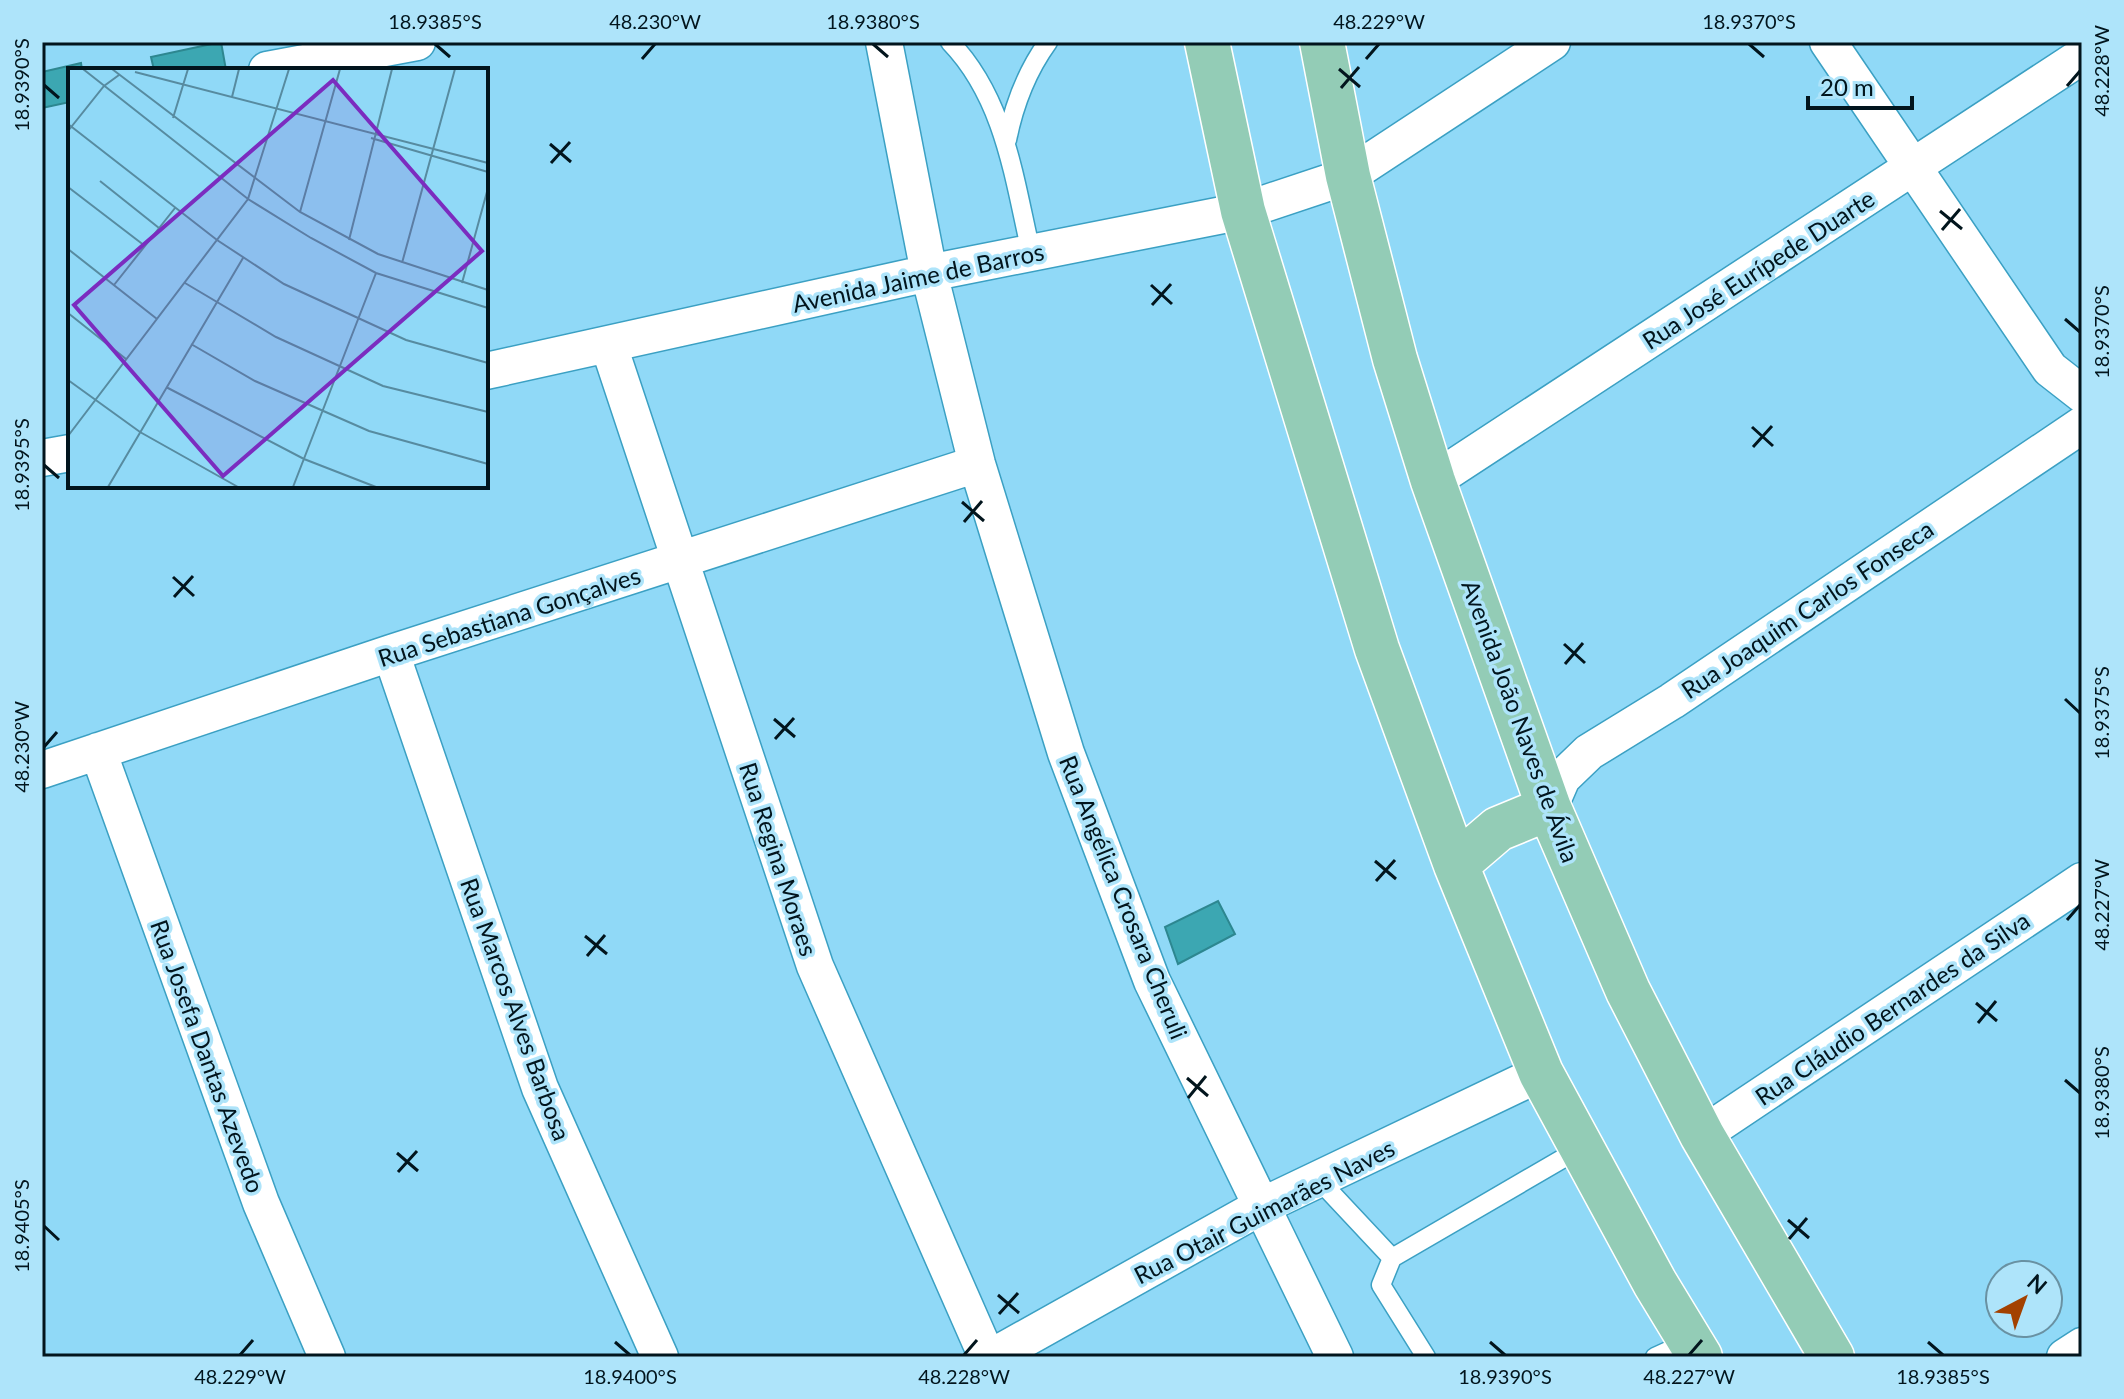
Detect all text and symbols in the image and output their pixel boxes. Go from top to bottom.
text: 18.9385°S [388,9,482,33]
text: 48.230°W [609,9,701,33]
text: 18.9380°S [826,9,920,33]
text: 48.229°W [1333,9,1425,33]
text: 18.9370°S [1702,9,1796,33]
text: 48.228°W [2089,25,2113,117]
text: 18.9390°S [9,38,33,132]
scale bar [1808,60,1912,110]
inset map [68,68,488,488]
text: 20 m [1820,72,1874,101]
street label: Rua José Eurípede Duarte [1637,183,1879,355]
street label: Avenida Jaime de Barros [790,236,1046,318]
text: 18.9370°S [2089,285,2113,379]
text: 18.9395°S [9,418,33,512]
street label: Rua Joaquim Carlos Fonseca [1676,514,1938,704]
street label: Rua Sebastiana Gonçalves [374,560,644,672]
street label: Avenida João Naves de Ávila [1456,576,1586,866]
text: 18.9375°S [2089,666,2113,760]
text: 48.230°W [9,701,33,793]
street label: Rua Angélica Crosara Cheruli [1054,751,1194,1043]
street label: Rua Regina Moraes [734,759,824,959]
text: 48.227°W [2089,859,2113,951]
street label: Rua Marcos Alves Barbosa [455,874,577,1144]
street label: Rua Cláudio Bernardes da Silva [1749,905,2035,1111]
street label: Rua Josefa Dantas Azevedo [145,916,271,1196]
text: 18.9380°S [2089,1046,2113,1140]
street label: Rua Otair Guimarães Naves [1129,1133,1399,1289]
text: 18.9405°S [9,1179,33,1273]
north arrow [1984,1259,2064,1339]
text: N [2022,1268,2053,1299]
text: 48.229°W [194,1364,286,1388]
text: 18.9400°S [583,1364,677,1388]
text: 48.228°W [918,1364,1010,1388]
text: 18.9390°S [1458,1364,1552,1388]
text: 48.227°W [1643,1364,1735,1388]
text: 18.9385°S [1896,1364,1990,1388]

